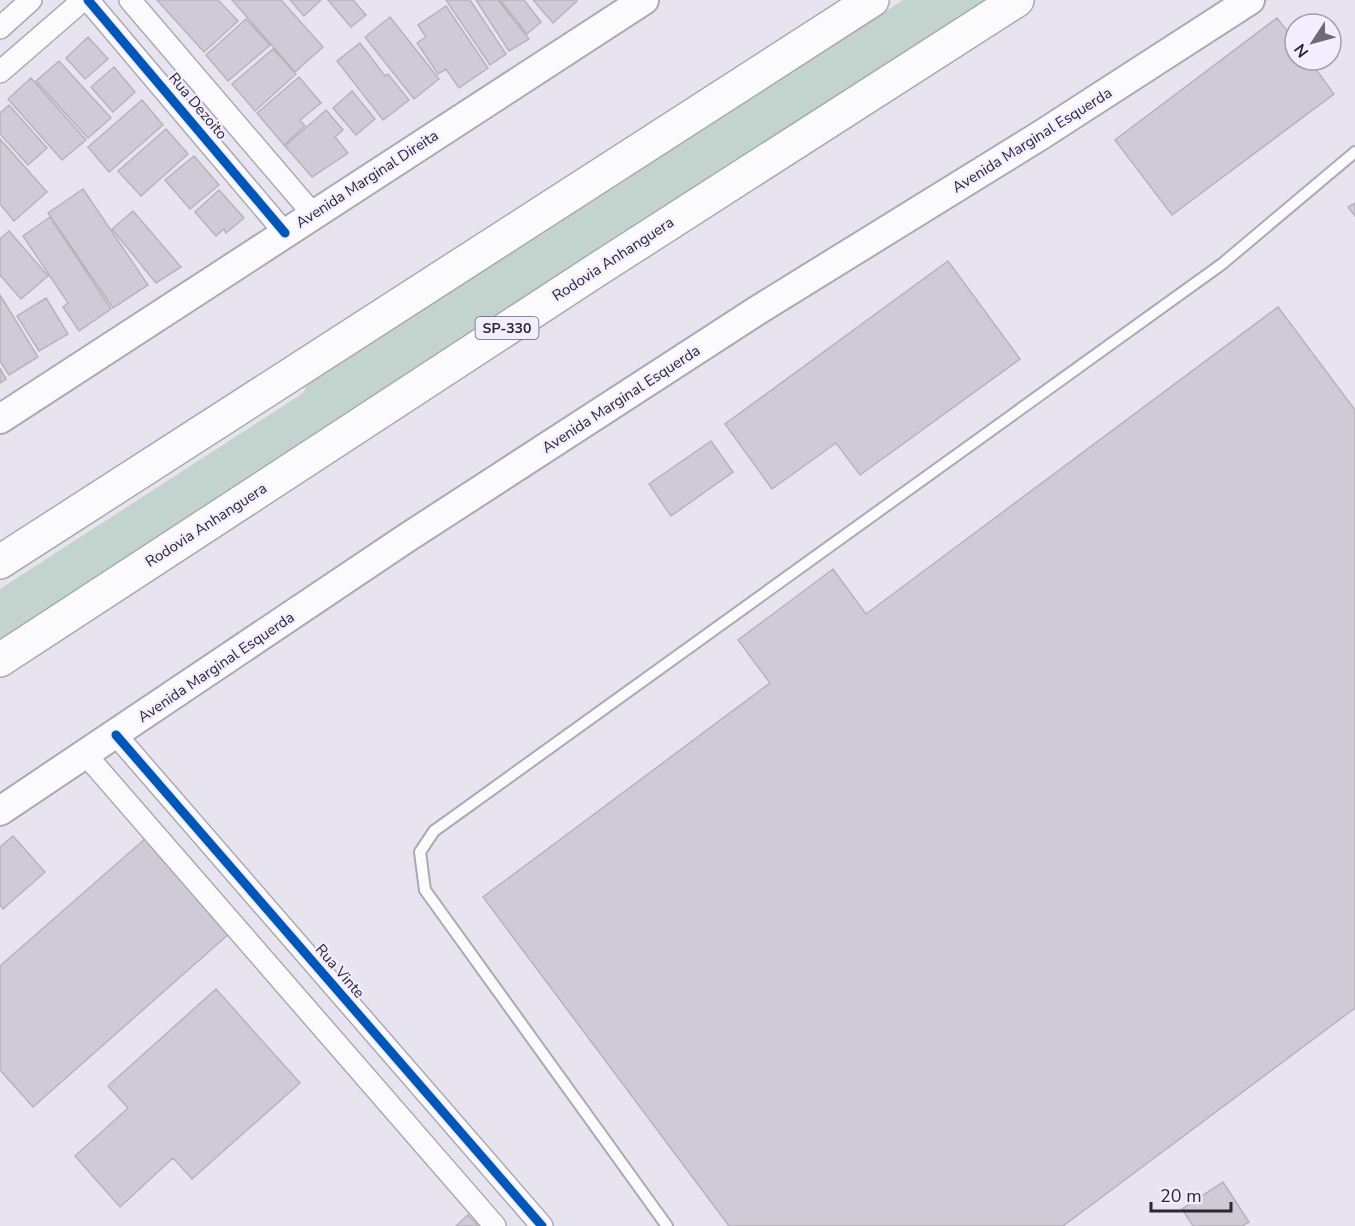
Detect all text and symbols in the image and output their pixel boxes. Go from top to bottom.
north arrow [1283,12,1343,72]
text: N [1289,39,1314,62]
street label: Rua Dezoito [164,68,232,144]
street label: Avenida Marginal Esquerda [948,83,1116,197]
street label: Avenida Marginal Direita [292,125,442,233]
street label: Rodovia Anhanguera [548,212,678,306]
road number: SP-330 [476,317,538,339]
street label: Avenida Marginal Esquerda [538,340,704,458]
street label: Rodovia Anhanguera [141,478,271,572]
street label: Avenida Marginal Esquerda [134,607,298,727]
street label: Rua Vinte [311,940,369,1002]
scale bar [1151,1175,1230,1213]
text: 20 m [1160,1184,1202,1208]

